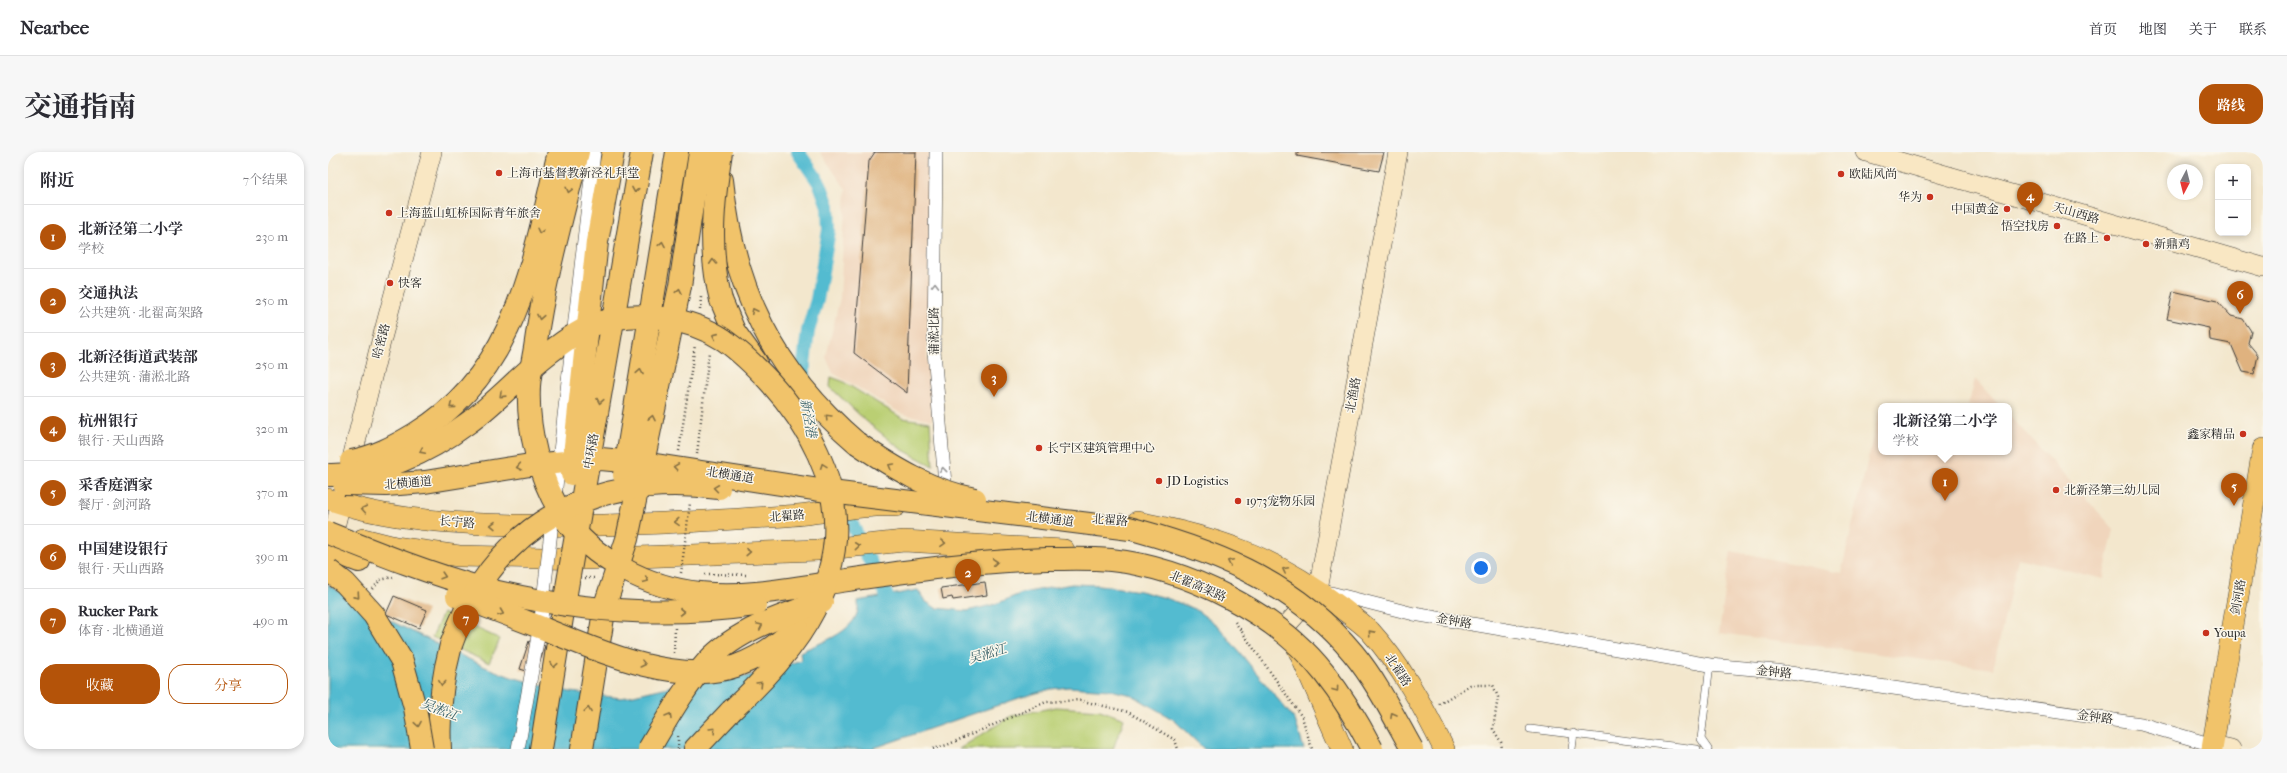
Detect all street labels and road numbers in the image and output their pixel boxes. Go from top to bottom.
street label: 天山西路 [2051,200,2101,226]
street label: 蒲淞北路 [927,307,941,355]
street label: 哈密路 [370,322,392,360]
street label: 北渔路 [1343,376,1363,414]
street label: 中环路 [581,432,601,470]
street label: 北横通道 [705,464,755,486]
street label: 北横通道 [383,474,433,492]
street label: 北翟路 [768,507,806,525]
street label: 北横通道 [1025,509,1075,529]
street label: 北翟路 [1092,512,1128,528]
street label: 长宁路 [438,513,476,531]
street label: 北翟高架路 [1168,568,1228,604]
street label: 剑河路 [2228,578,2248,616]
street label: 金钟路 [1435,611,1473,631]
street label: 北翟路 [1382,651,1414,689]
street label: 金钟路 [1755,663,1793,681]
street label: 金钟路 [2076,708,2114,726]

